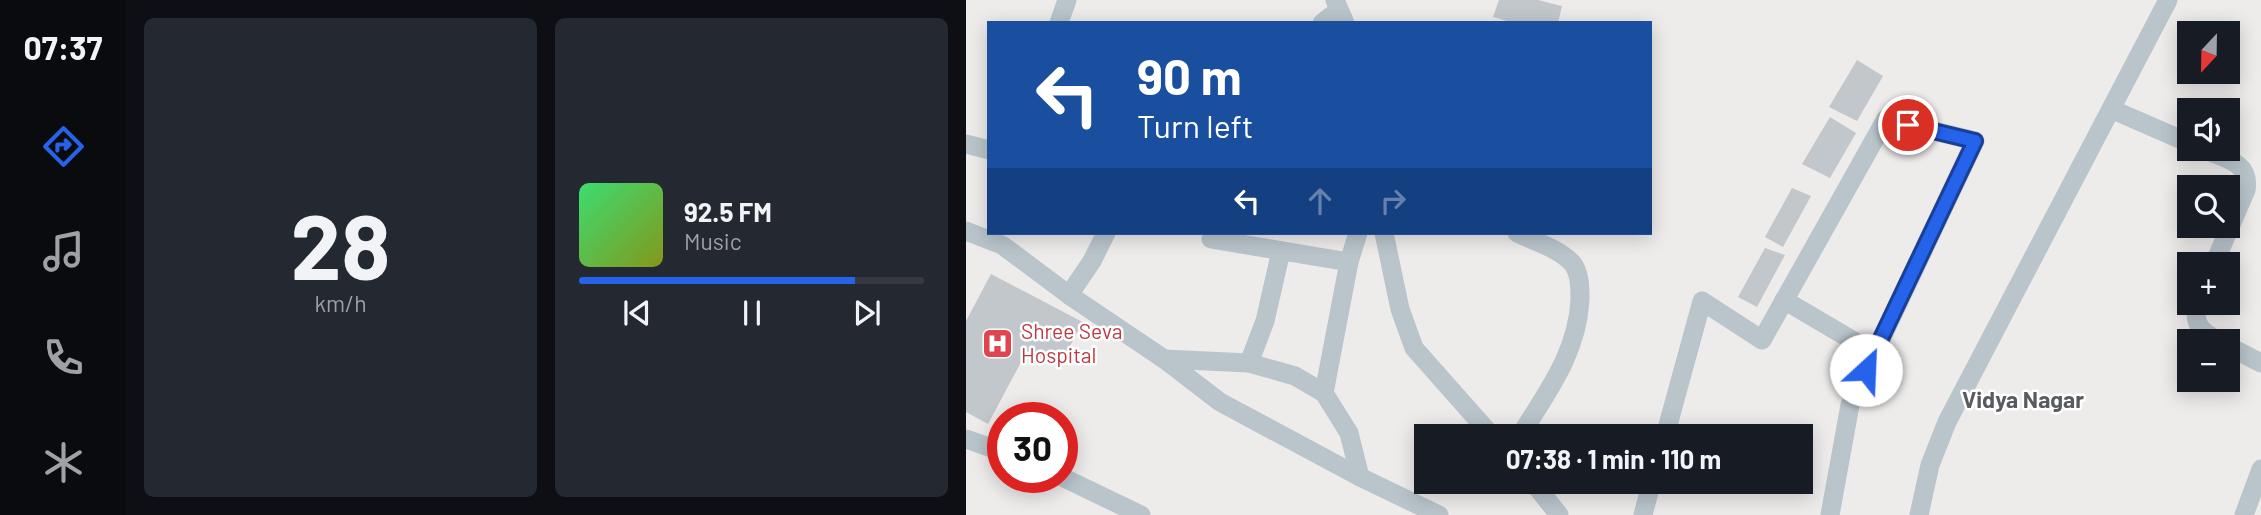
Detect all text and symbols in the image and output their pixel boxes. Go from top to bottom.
north arrow [2177,21,2240,84]
map controls [2177,21,2240,392]
text: 07:37 [24,28,102,66]
text: 90 m [1137,46,1242,105]
icon: left [1022,49,1113,140]
pin [1878,95,1938,155]
button: sound [2177,98,2240,161]
text: Turn left [1137,106,1254,144]
icon: arrive [1889,106,1927,144]
icon: directions [39,122,88,171]
button: search [2177,175,2240,238]
icon: left [1228,182,1266,220]
icon: ahead [1301,182,1339,220]
icon: right [1374,182,1412,220]
text: 28 [290,189,391,298]
text: 92.5 FM [684,196,772,227]
icon: music [39,227,88,276]
text: Music [684,227,742,255]
button: + [2177,252,2240,315]
text: km/h [314,289,367,317]
icon: previous [618,294,656,332]
icon: pause [733,294,771,332]
icon: next [848,294,886,332]
place label: Shree Seva Hospital [1021,318,1122,367]
hospital icon: Shree Seva Hospital [981,327,1015,361]
button: − [2177,329,2240,392]
icon: phone [39,333,88,382]
position arrow [1829,333,1903,407]
district label: Vidya Nagar [1962,385,2084,413]
speed limit sign: 30 [987,402,1078,493]
icon: climate [39,438,88,487]
text: 07:38 · 1 min · 110 m [1506,443,1721,474]

